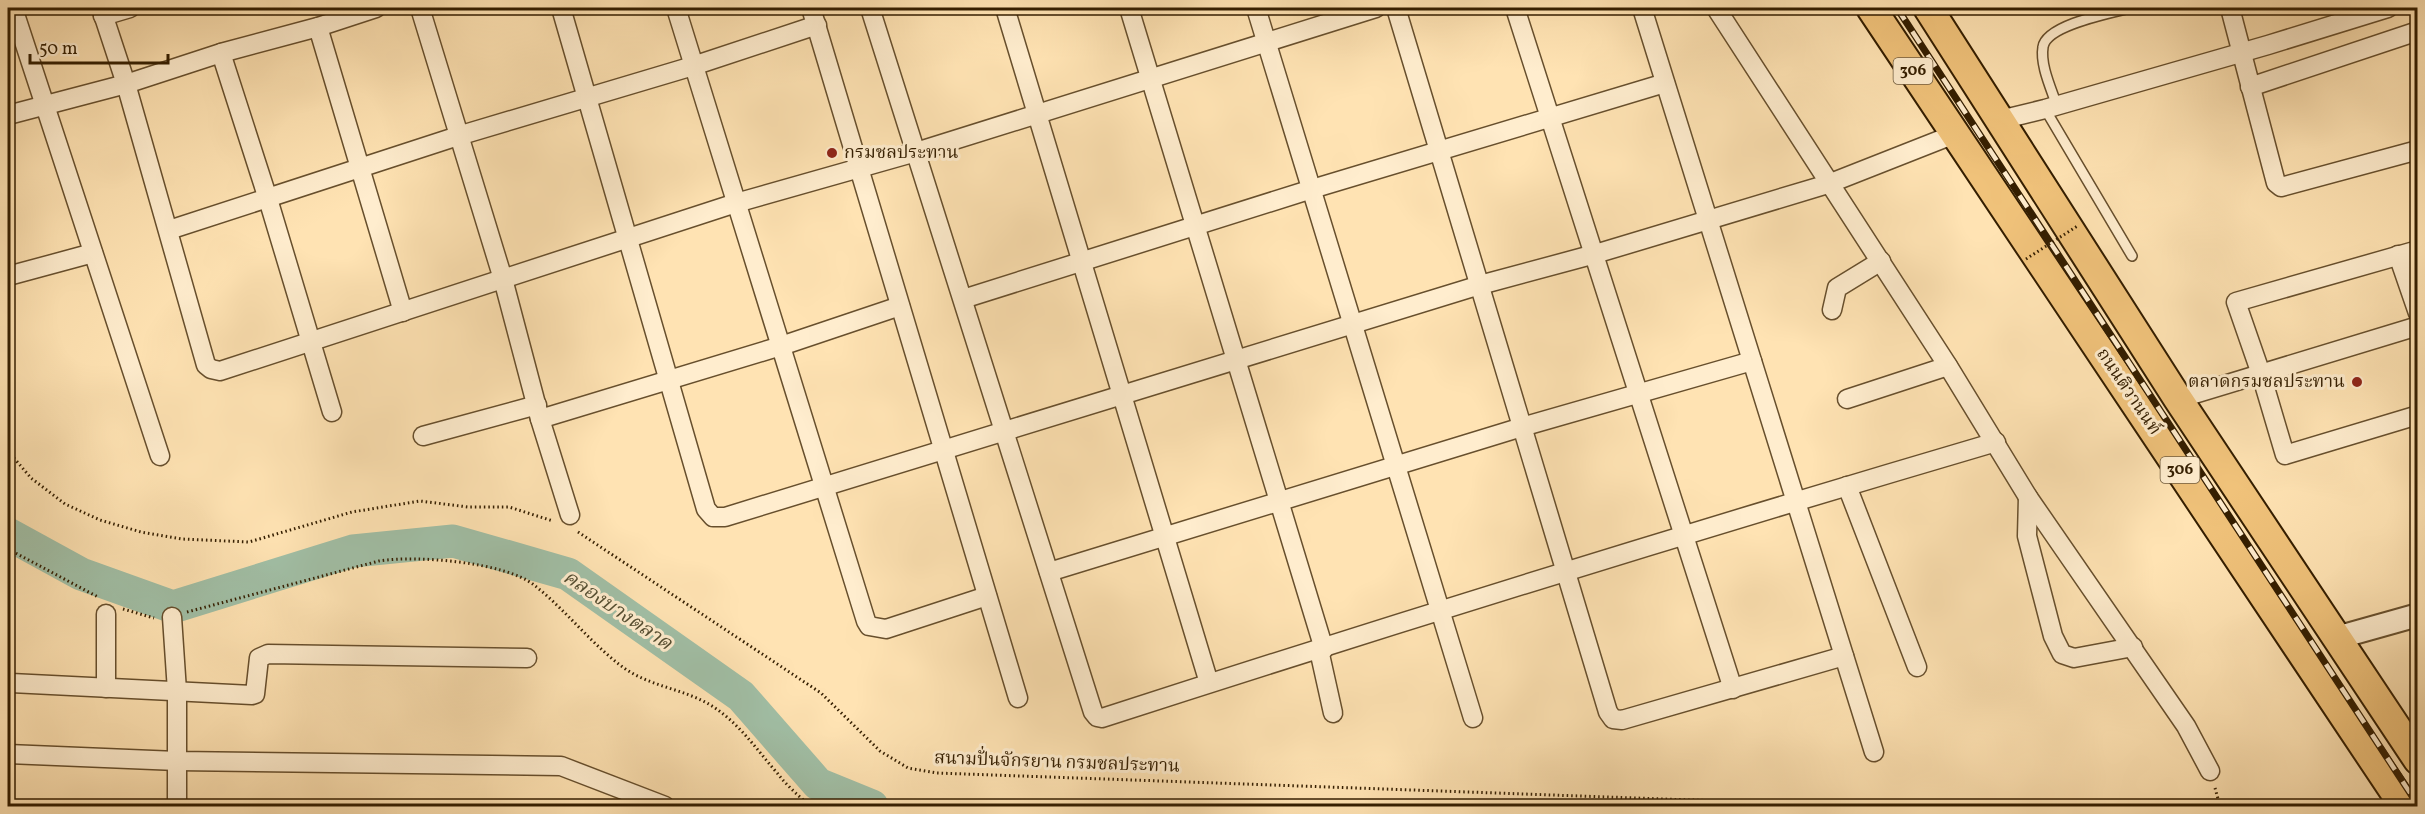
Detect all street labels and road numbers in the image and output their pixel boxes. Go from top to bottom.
road number: 306 [1894,58,1932,84]
street label: ถนนติวานนท์ [2090,344,2166,440]
road number: 306 [2160,457,2200,483]
street label: สนามปั่นจักรยาน กรมชลประทาน [934,743,1180,780]

